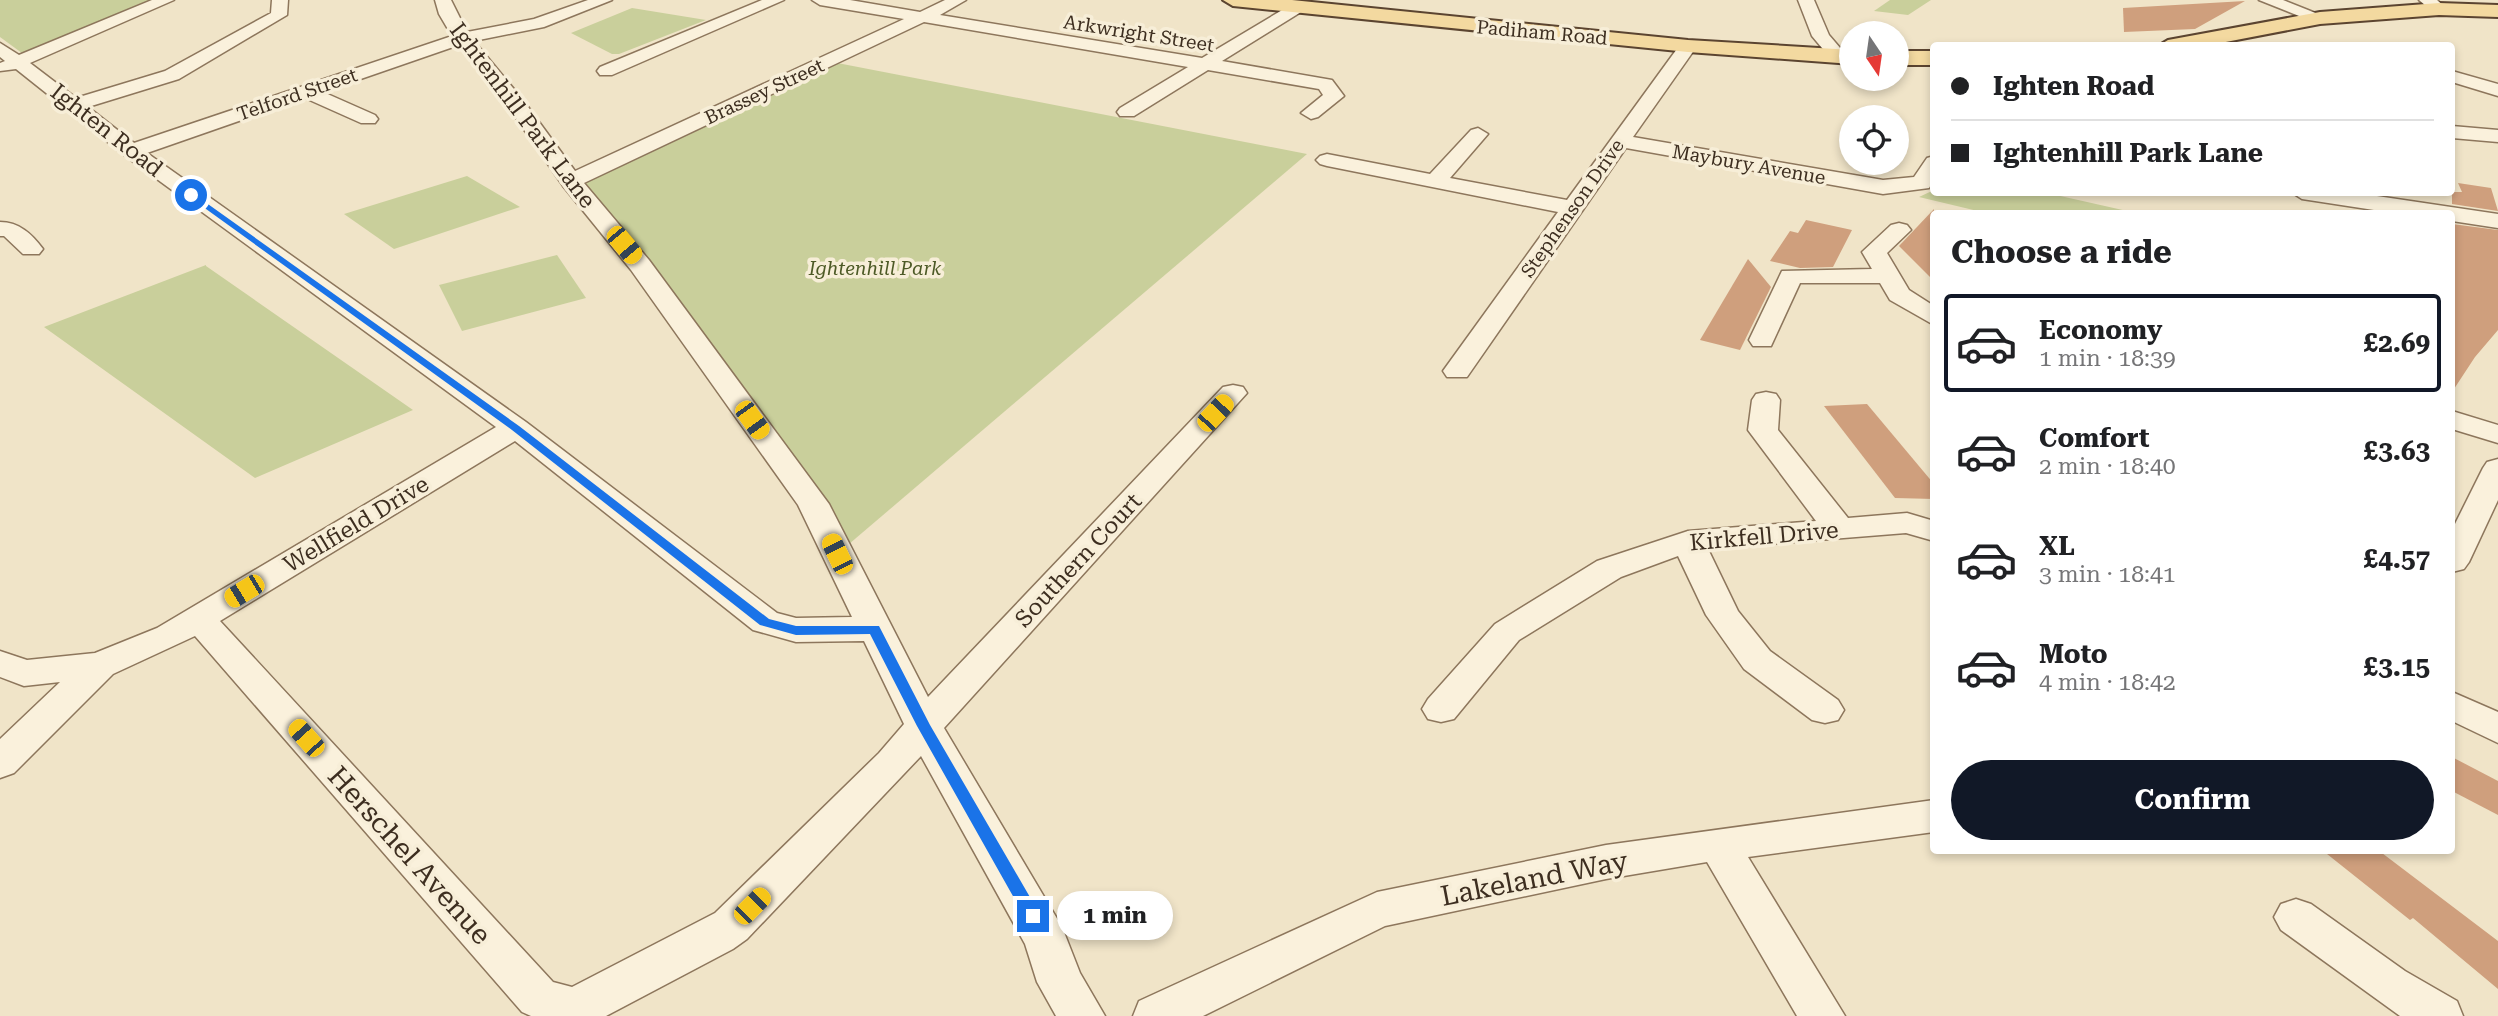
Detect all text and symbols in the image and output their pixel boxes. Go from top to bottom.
street label: Arkwright Street [1062,10,1216,57]
street label: Padiham Road [1475,15,1608,50]
street label: Ightenhill Park Lane [444,17,601,213]
north arrow [1839,21,1909,91]
map controls [1839,21,1909,175]
street label: Brassey Street [701,54,828,129]
street label: Telford Street [234,63,360,126]
text: Ighten Road [1993,71,2154,101]
street label: Ighten Road [45,78,168,183]
button: locate [1839,105,1909,175]
street label: Stephenson Drive [1516,135,1629,282]
text: Ightenhill Park Lane [1993,138,2263,168]
street label: Maybury Avenue [1670,140,1827,189]
route start [175,179,207,211]
car [603,222,646,268]
text: Choose a ride [1951,233,2172,271]
park label: Ightenhill Park [808,257,942,280]
icon: car [1955,312,2018,375]
text: Economy [2039,315,2162,345]
text: £2.69 [2364,328,2430,358]
text: 1 min · 18:39 [2039,345,2176,372]
car [1193,390,1238,436]
car [732,397,773,443]
icon: car [1955,420,2018,483]
text: Comfort [2039,423,2149,453]
text: £3.63 [2364,436,2430,466]
text: 2 min · 18:40 [2039,453,2176,480]
street label: Wellfield Drive [279,470,434,578]
street label: Southern Court [1010,488,1147,633]
street label: Kirkfell Drive [1689,517,1840,556]
icon: car [1955,528,2018,591]
car [819,531,856,577]
text: XL [2039,531,2075,561]
text: £4.57 [2364,544,2430,574]
text: 3 min · 18:41 [2039,561,2176,588]
car [221,571,268,611]
icon: car [1955,636,2018,699]
text: Moto [2039,639,2108,669]
text: £3.15 [2364,652,2430,682]
text: 4 min · 18:42 [2039,669,2176,696]
car [285,715,328,761]
street label: Herschel Avenue [321,760,498,951]
button: Confirm [1951,760,2434,840]
street label: Lakeland Way [1438,844,1631,913]
car [730,884,775,928]
callout: 1 min [1058,892,1173,940]
route end [1017,900,1049,932]
text: 1 min [1083,902,1147,929]

